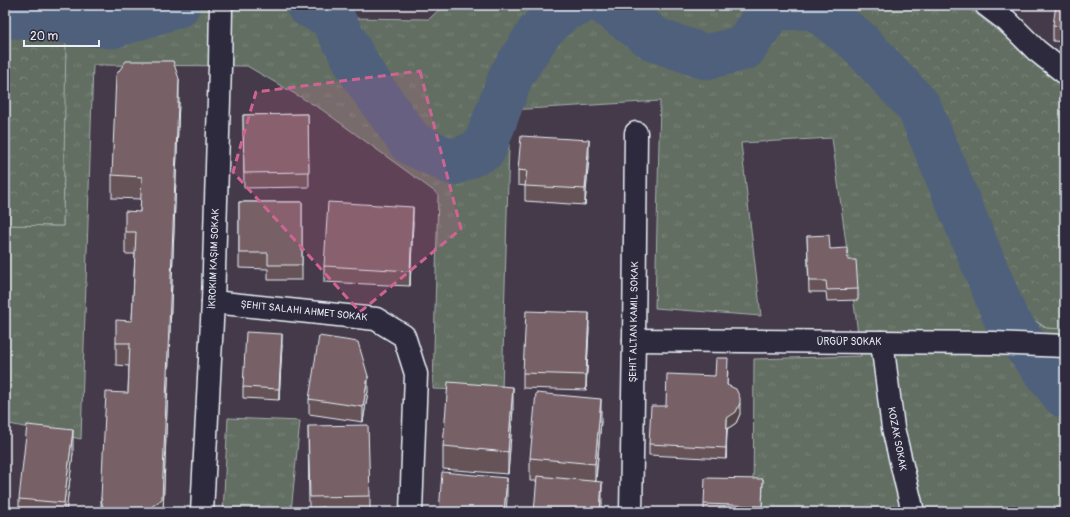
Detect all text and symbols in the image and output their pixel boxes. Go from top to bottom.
scale bar [24,22,99,48]
text: 20 m [30,29,59,44]
street label: İKROKIM KAŞIM SOKAK [205,208,222,309]
street label: ŞEHIT ALTAN KAMIL SOKAK [627,261,641,383]
street label: ŞEHIT SALAHI AHMET SOKAK [240,298,368,324]
street label: ÜRGÜP SOKAK [817,336,881,348]
street label: KOZAK SOKAK [885,406,909,472]

